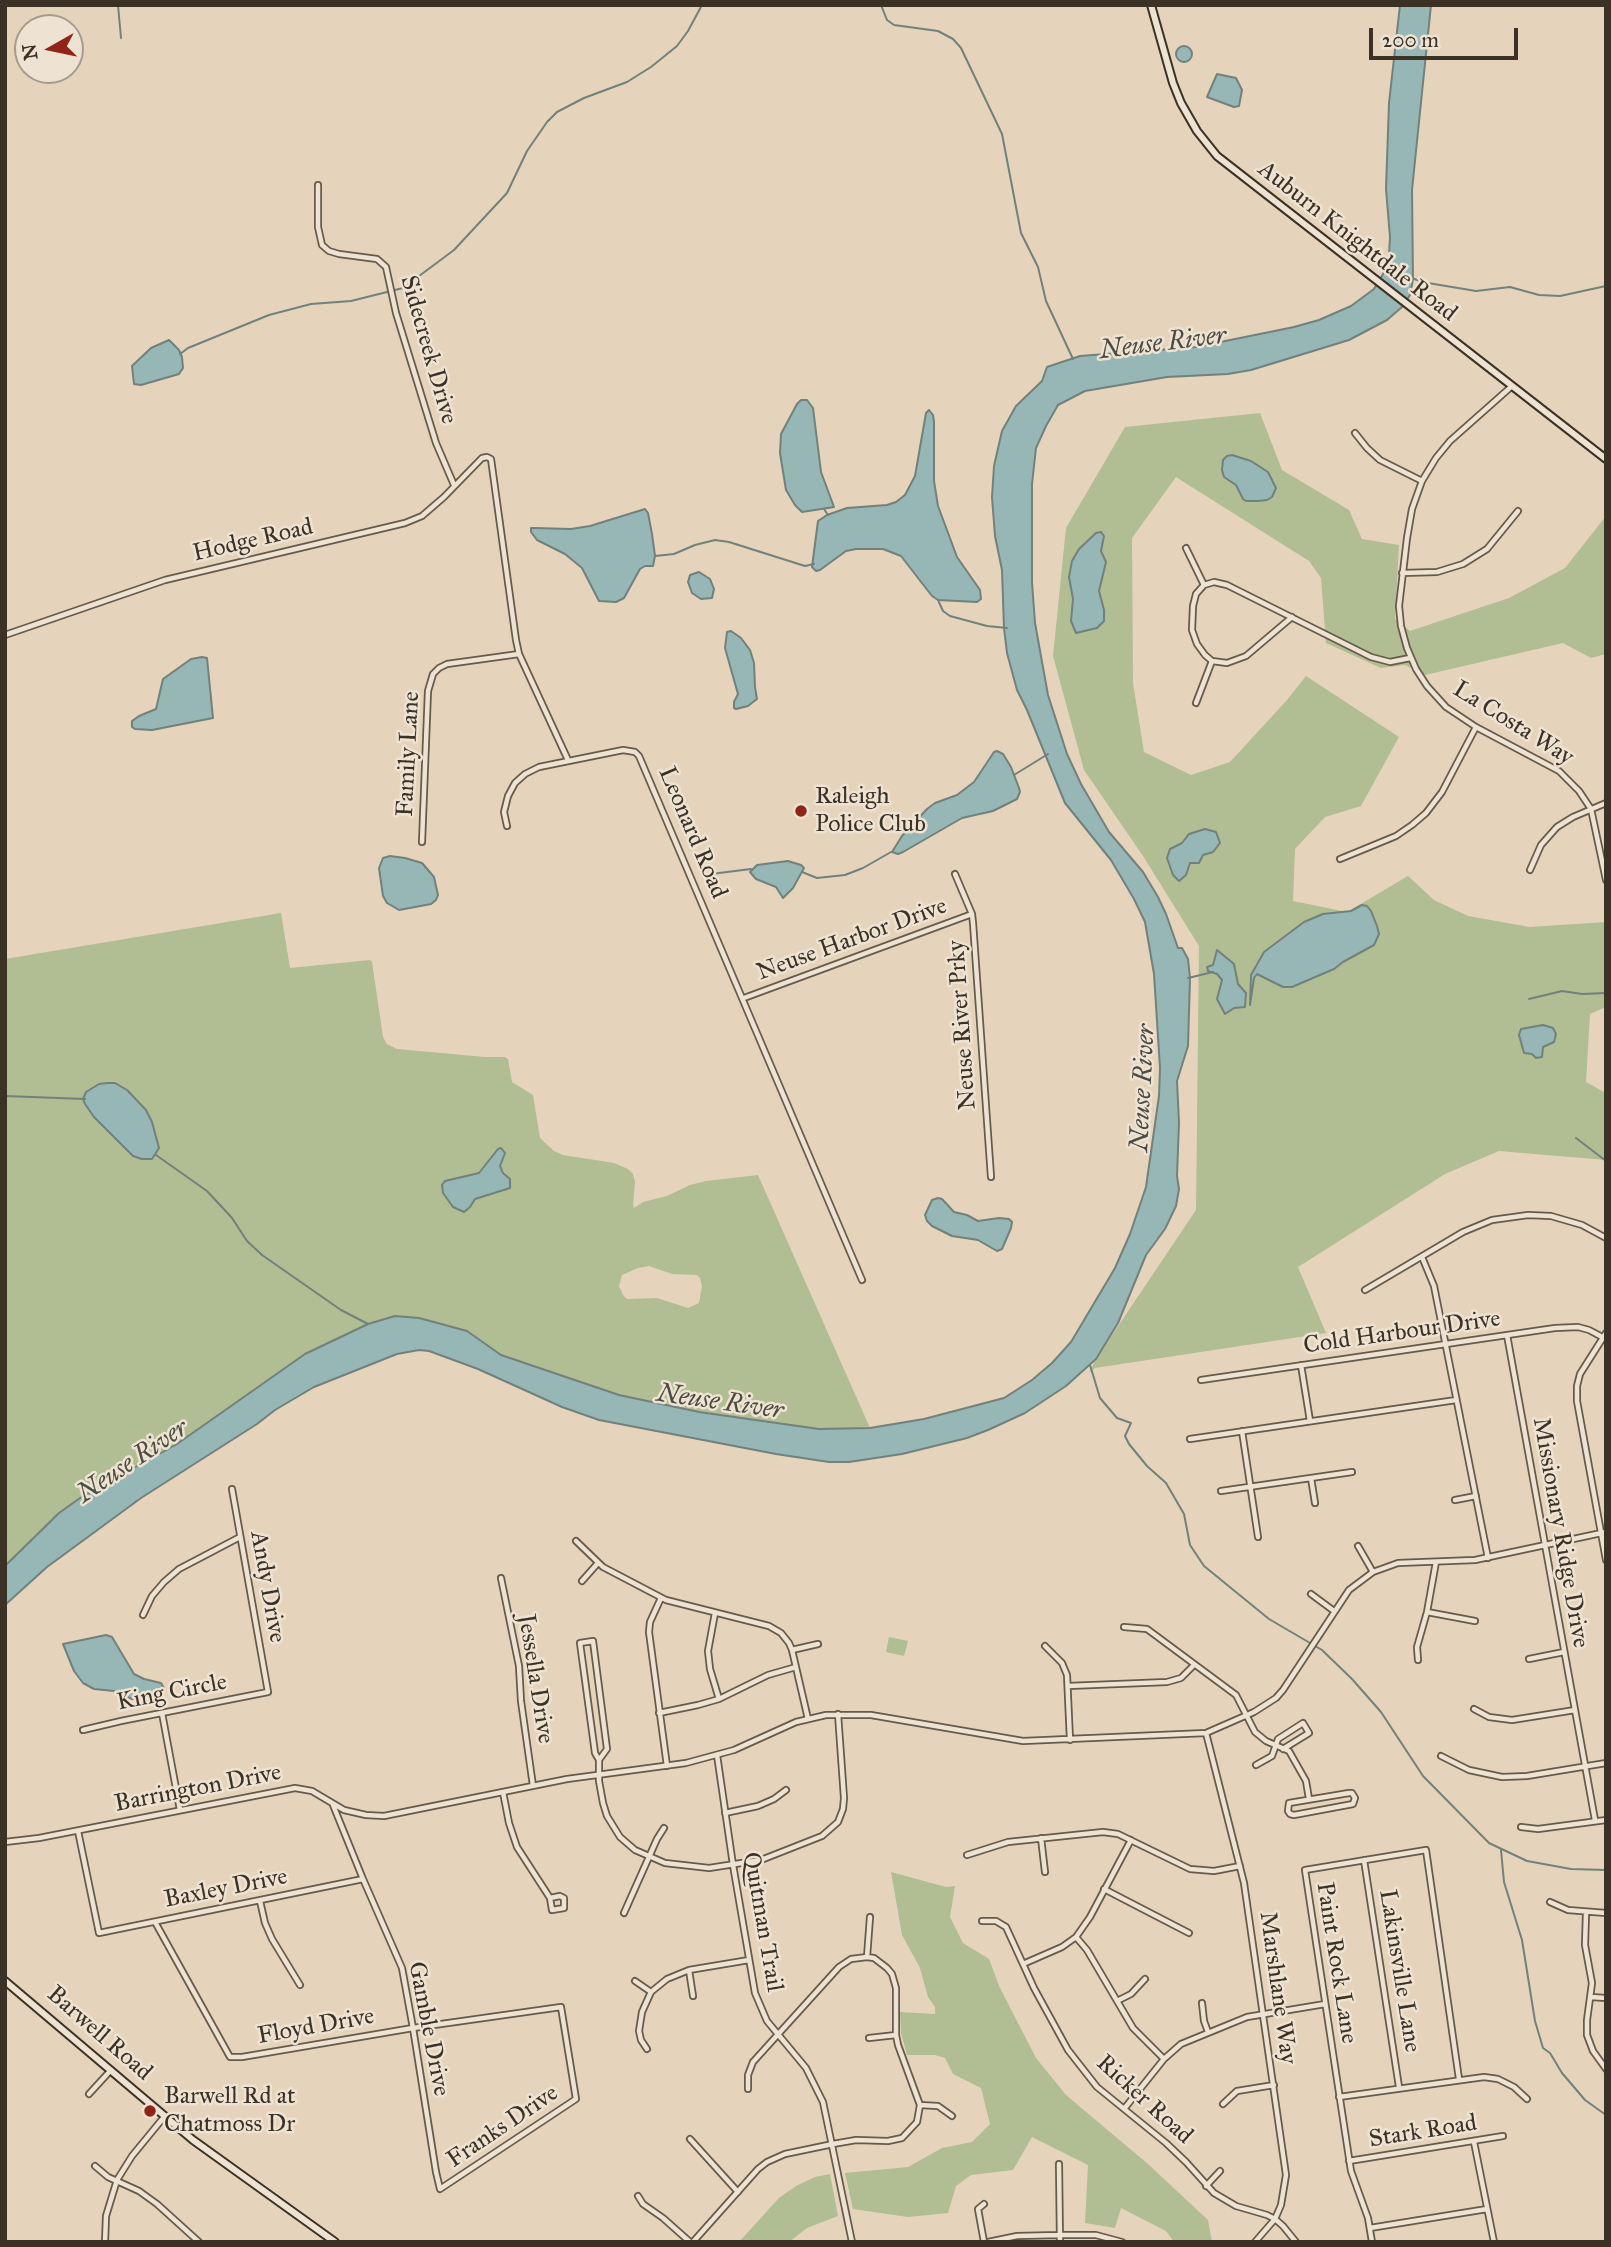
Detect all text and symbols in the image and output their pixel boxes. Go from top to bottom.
north arrow [14,14,84,84]
scale bar [1373,14,1522,58]
text: 200 m [1382,27,1439,53]
text: N [17,42,42,62]
street label: Auburn Knightdale Road [1252,155,1462,329]
street label: Sidecreek Drive [393,272,463,428]
water label: Neuse River [1098,321,1228,367]
street label: Hodge Road [190,513,316,569]
street label: La Costa Way [1447,676,1579,772]
street label: Family Lane [391,691,427,817]
street label: Leonard Road [651,763,733,903]
place label: Raleigh Police Club [815,783,926,839]
marker: Raleigh Police Club [793,803,809,819]
street label: Neuse Harbor Drive [753,892,951,988]
street label: Neuse River Prky [943,939,983,1111]
water label: Neuse River [1125,1023,1163,1153]
street label: Cold Harbour Drive [1302,1305,1502,1361]
water label: Neuse River [655,1379,785,1427]
water label: Neuse River [71,1413,195,1511]
street label: Missionary Ridge Drive [1526,1416,1594,1650]
street label: Andy Drive [243,1529,291,1645]
street label: Jessella Drive [511,1612,559,1746]
street label: King Circle [115,1668,229,1718]
street label: Barrington Drive [112,1759,284,1819]
street label: Quitman Trail [736,1850,788,1994]
street label: Baxley Drive [162,1863,290,1915]
street label: Paint Rock Lane [1309,1880,1363,2046]
street label: Lakinsville Lane [1372,1888,1426,2054]
street label: Marshlane Way [1252,1910,1302,2066]
street label: Gamble Drive [401,1959,455,2099]
street label: Barwell Road [41,1980,157,2088]
street label: Floyd Drive [255,2003,377,2051]
street label: Ricker Road [1090,2049,1198,2151]
street label: Franks Drive [442,2079,564,2175]
place label: Barwell Rd at Chatmoss Dr [164,2083,295,2139]
marker: Barwell Rd at Chatmoss Dr [142,2103,158,2119]
street label: Stark Road [1367,2109,1479,2155]

